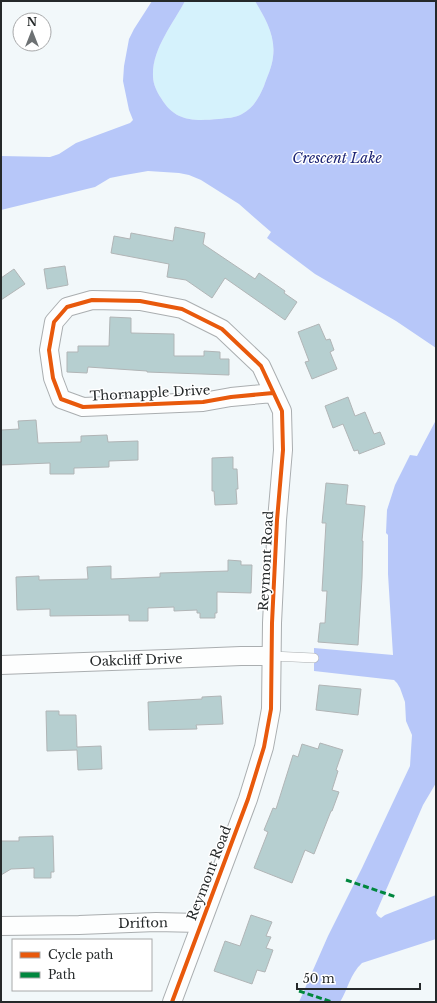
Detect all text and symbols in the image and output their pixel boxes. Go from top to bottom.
north arrow [12,12,52,52]
text: N [27,15,38,29]
water label: Crescent Lake [292,149,382,167]
street label: Thornapple Drive [89,381,211,405]
street label: Reymont Road [255,510,277,612]
street label: Oakcliff Drive [89,650,183,670]
street label: Reymont Road [183,823,235,923]
street label: Drifton [118,914,168,932]
legend [12,939,152,991]
text: Cycle path [48,947,113,962]
scale bar [297,965,420,991]
text: Path [48,967,76,982]
text: 50 m [303,971,335,986]

